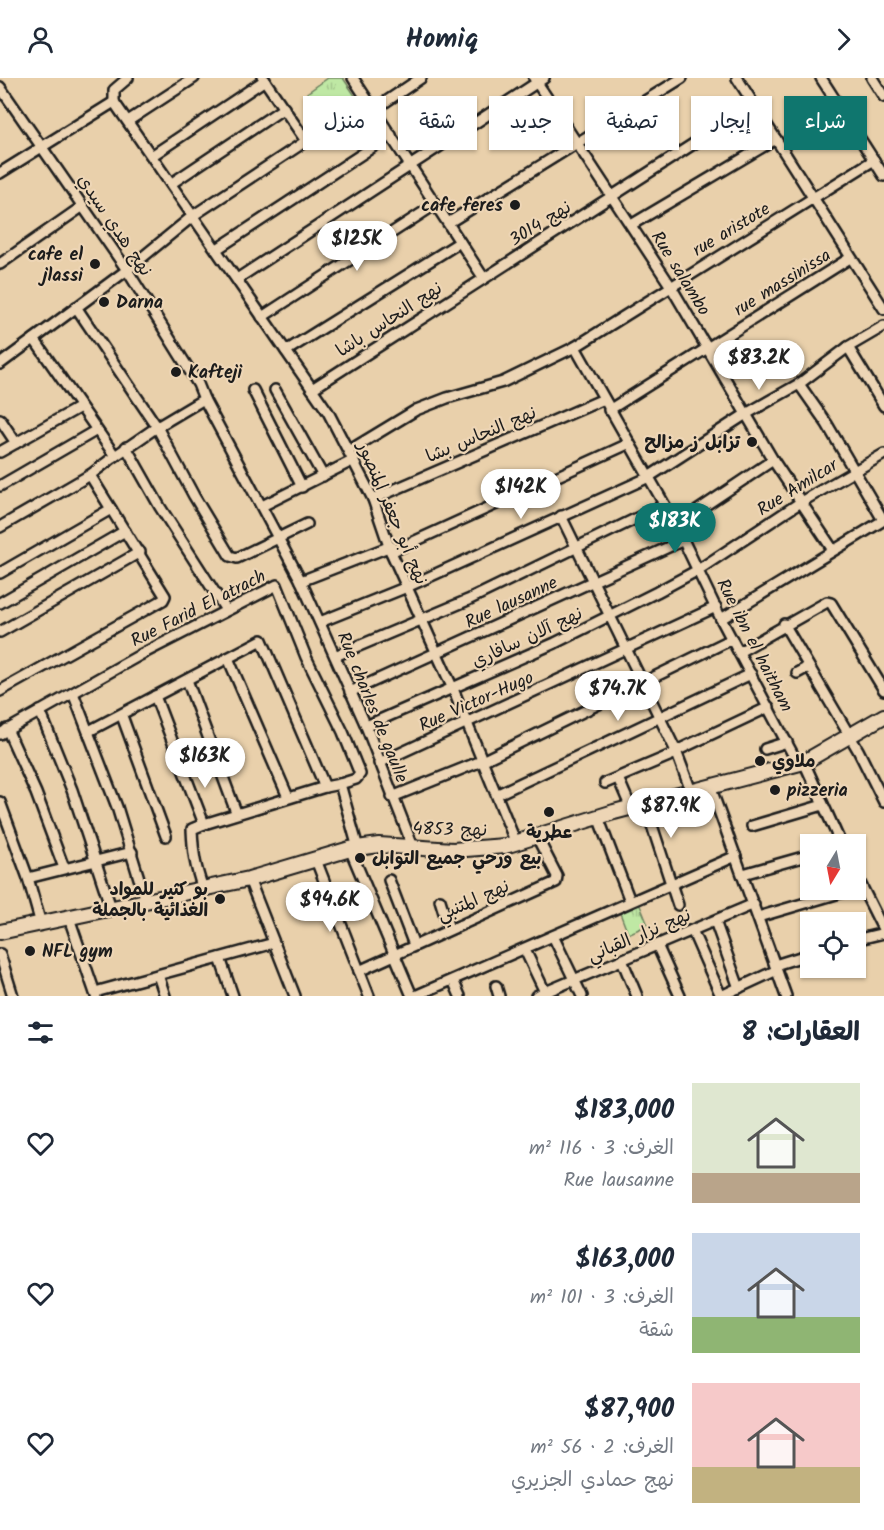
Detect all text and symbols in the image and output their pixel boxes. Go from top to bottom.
text: Homiq [405,18,479,61]
icon: person [24,23,57,56]
icon: forward [827,23,860,56]
chip: منزل [303,96,386,150]
chip: شقة [398,96,477,150]
chip: جديد [489,96,573,150]
chip: تصفية [585,96,679,150]
chip: إيجار [691,96,772,150]
chip: شراء [784,96,867,150]
street label: نهج هدي سيدي [69,169,159,283]
place label: cafe feres [421,192,504,221]
street label: نهج 3014 [504,194,578,255]
street label: rue aristote [687,196,776,265]
marker: cafe feres [508,198,522,212]
pin: $125K [315,221,399,272]
text: $125K [331,224,383,256]
street label: Rue salambo [642,226,717,322]
place label: cafe el jlassi [28,241,83,291]
street label: rue massinissa [728,242,837,325]
marker: cafe el jlassi [88,257,102,271]
street label: نهج النحاس باشا [331,275,449,366]
place label: Darna [116,289,163,318]
marker: Darna [97,295,111,309]
pin: $83.2K [710,340,808,391]
text: $83.2K [727,343,791,375]
place label: Kafteji [188,359,242,388]
marker: Kafteji [169,365,183,379]
street label: نهج النحاس بشا [422,399,542,472]
place label: تزابل ز مزالح [644,429,741,458]
marker: تزابل ز مزالح [745,435,759,449]
street label: نهج أبو جعفر المنصور [348,436,435,590]
street label: Rue Amilcar [752,451,845,525]
pin: $142K [479,469,563,520]
text: $142K [495,472,547,504]
pin: $183K [633,503,717,554]
text: $183K [649,506,701,538]
street label: Rue Farid El atrach [126,563,271,656]
street label: Rue lausanne [460,569,563,638]
street label: Rue ibn el haitham [707,574,800,718]
street label: نهج آلان سافاري [467,600,588,677]
street label: Rue charles de gaulle [328,628,415,788]
street label: Rue Victor-Hugo [414,664,539,741]
pin: $74.7K [569,671,667,722]
text: $74.7K [589,674,647,706]
pin: $163K [163,738,247,789]
text: $163K [179,741,231,773]
place label: ملاوي [772,748,816,777]
marker: ملاوي [753,754,767,768]
place label: pizzeria [786,777,848,806]
marker: pizzeria [768,783,782,797]
pin: $87.9K [622,788,720,839]
text: $87.9K [641,791,701,823]
marker: عطرية [542,805,556,819]
street label: نهج 4853 [412,815,488,846]
place label: عطرية [526,819,573,848]
north arrow [800,834,866,900]
map controls [800,834,866,978]
place label: بيع ورحي جميع التوابل [372,845,541,874]
marker: بيع ورحي جميع التوابل [353,851,367,865]
street label: نهج المتنبي [433,872,515,930]
place label: بو كثير للمواد الغذائية بالجملة [92,876,208,926]
pin: $94.6K [281,882,379,933]
text: $94.6K [300,885,360,917]
marker: بو كثير للمواد الغذائية بالجملة [213,892,227,906]
street label: نهج نزار القباني [583,901,696,971]
button: locate [800,912,866,978]
place label: NFL gym [42,938,113,967]
marker: NFL gym [23,944,37,958]
text: العقارات: 8 [741,1012,860,1054]
icon: filters [24,1016,57,1049]
text: $183,000 [574,1090,674,1132]
icon: home [740,1107,812,1179]
icon: heart [24,1127,57,1160]
text: الغرف: 3 · 116 m² [529,1133,674,1165]
text: Rue lausanne [564,1165,674,1197]
text: $163,000 [576,1239,674,1281]
icon: home [740,1257,812,1329]
icon: heart [24,1277,57,1310]
text: الغرف: 3 · 101 m² [530,1282,674,1314]
text: شقة [639,1315,674,1347]
text: $87,900 [584,1389,674,1431]
icon: home [740,1407,812,1479]
icon: heart [24,1427,57,1460]
text: الغرف: 2 · 56 m² [531,1432,674,1464]
text: نهج حمادي الجزيري [511,1465,674,1497]

